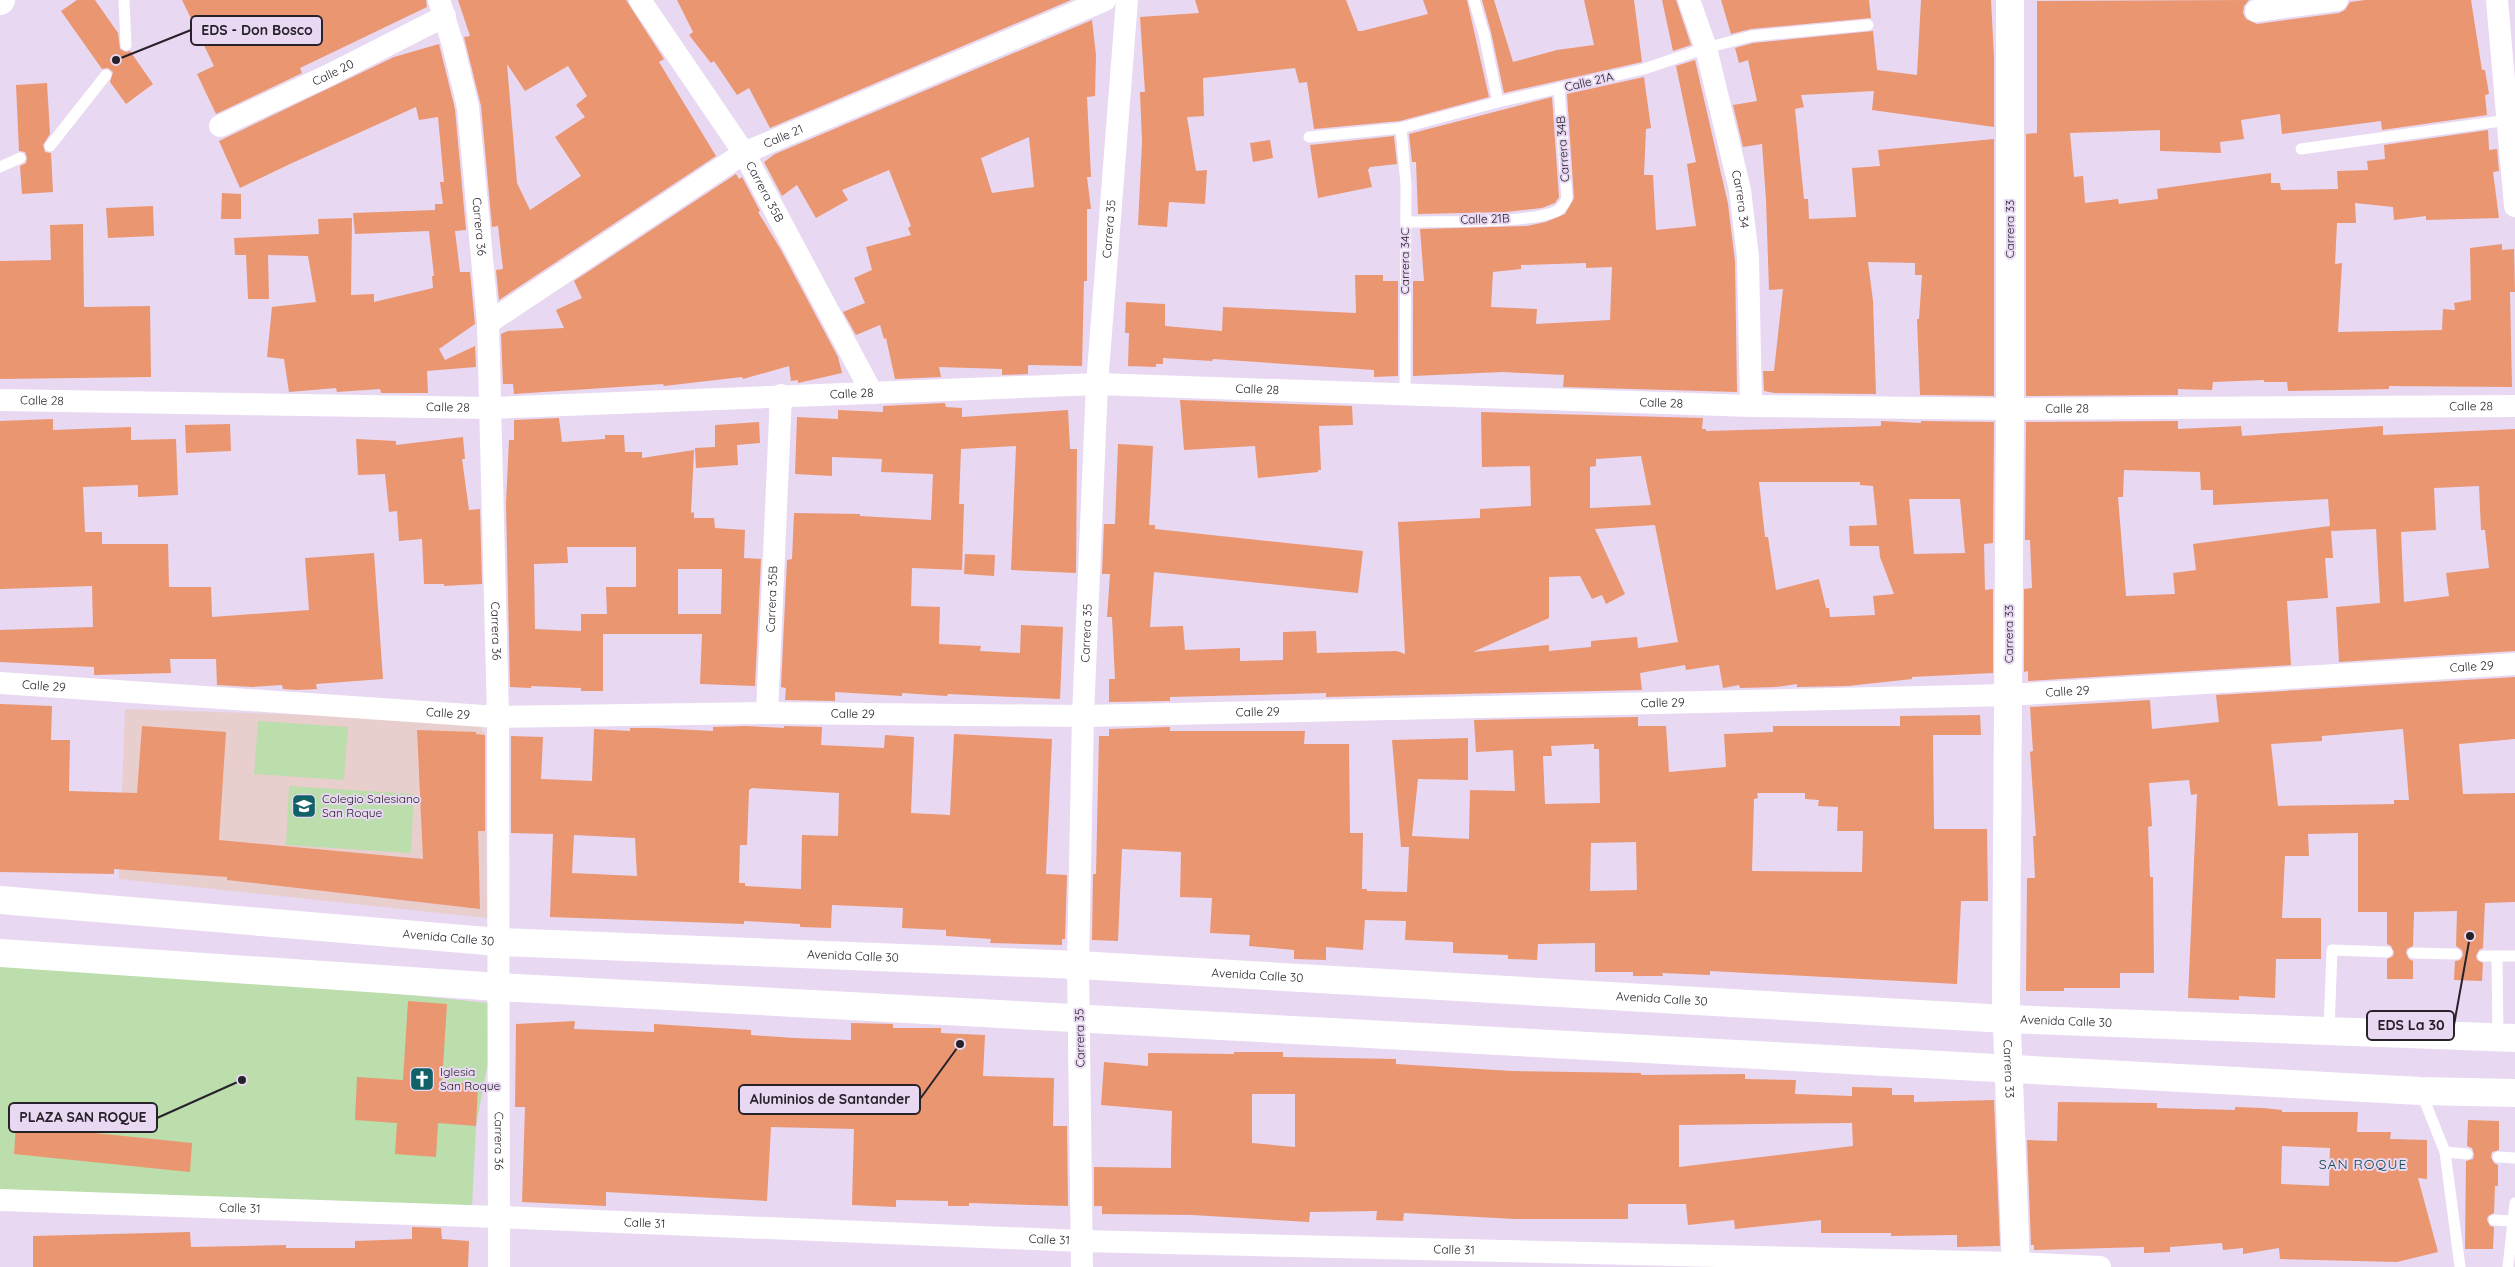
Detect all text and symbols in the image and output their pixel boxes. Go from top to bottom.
callout: EDS - Don Bosco [191,16,322,45]
text: EDS - Don Bosco [201,21,313,39]
street label: Calle 20 [310,56,356,89]
street label: Calle 21A [1563,69,1615,94]
street label: Carrera 34B [1553,115,1572,183]
street label: Calle 21 [761,121,805,151]
street label: Carrera 35B [743,159,788,225]
street label: Carrera 34 [1728,168,1752,229]
street label: Carrera 36 [469,197,490,257]
street label: Carrera 35 [1099,199,1118,259]
street label: Carrera 33 [2002,200,2017,258]
street label: Calle 21B [1460,210,1510,227]
street label: Carrera 34C [1397,228,1412,294]
street label: Calle 28 [1235,381,1279,397]
street label: Calle 28 [829,385,874,402]
street label: Calle 28 [20,392,64,408]
street label: Calle 28 [1639,394,1683,411]
street label: Calle 28 [2449,398,2493,413]
street label: Calle 28 [426,399,470,415]
street label: Calle 28 [2045,401,2089,416]
street label: Carrera 35B [763,565,780,633]
street label: Carrera 36 [488,602,505,661]
street label: Carrera 35 [1077,603,1095,663]
street label: Carrera 33 [2001,605,2016,663]
street label: Calle 29 [2449,657,2494,675]
street label: Calle 29 [21,677,67,694]
street label: Calle 29 [2045,682,2090,700]
street label: Calle 29 [1640,694,1685,710]
street label: Calle 29 [426,704,471,722]
street label: Calle 29 [1236,704,1280,720]
street label: Calle 29 [831,706,875,721]
place label: Colegio Salesiano San Roque [322,791,420,820]
school or university icon: Colegio Salesiano San Roque [291,793,317,819]
street label: Avenida Calle 30 [402,926,495,949]
street label: Avenida Calle 30 [807,946,899,965]
street label: Avenida Calle 30 [1211,965,1304,985]
street label: Avenida Calle 30 [1616,988,1708,1009]
street label: Carrera 35 [1071,1009,1088,1067]
callout: EDS La 30 [2367,1011,2454,1040]
street label: Avenida Calle 30 [2020,1012,2112,1030]
text: EDS La 30 [2378,1016,2445,1034]
street label: Carrera 33 [2000,1039,2018,1098]
place label: Iglesia San Roque [440,1064,501,1093]
church icon: Iglesia San Roque [409,1066,435,1092]
callout: Aluminios de Santander [739,1085,920,1114]
text: Aluminios de Santander [750,1090,910,1108]
callout: PLAZA SAN ROQUE [9,1103,157,1132]
text: PLAZA SAN ROQUE [19,1108,147,1126]
street label: Carrera 36 [492,1112,507,1171]
district label: SAN ROQUE [2319,1155,2407,1173]
street label: Calle 31 [219,1199,261,1216]
street label: Calle 31 [624,1214,666,1231]
street label: Calle 31 [1028,1231,1070,1248]
street label: Calle 31 [1433,1241,1475,1257]

